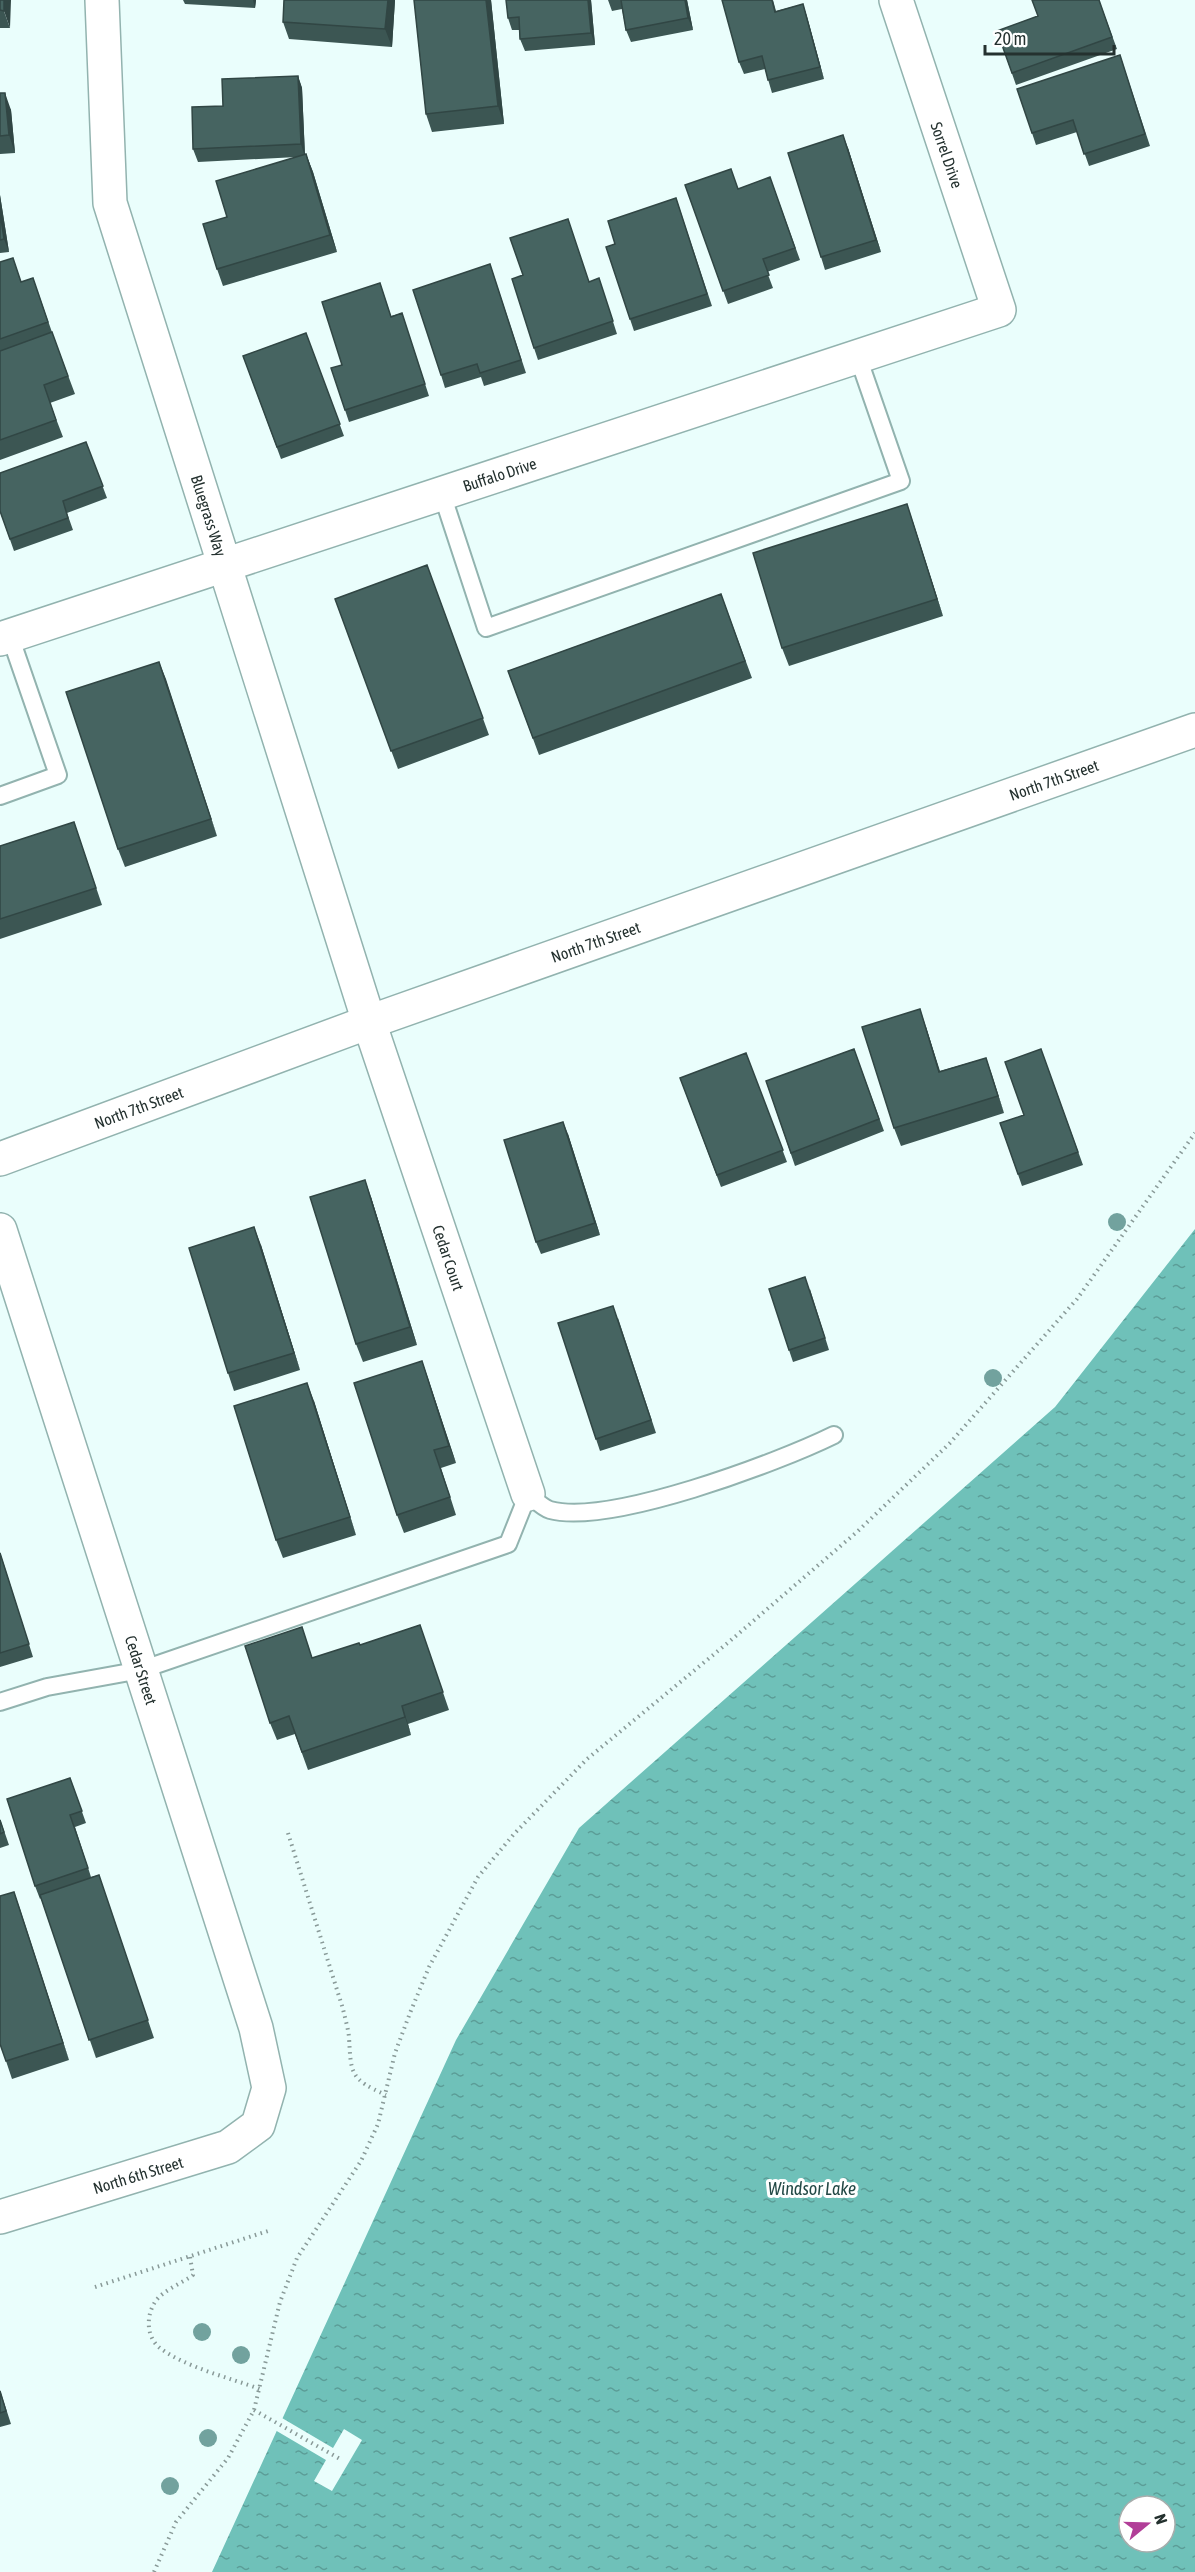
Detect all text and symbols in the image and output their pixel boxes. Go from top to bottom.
scale bar [985,18,1114,56]
text: 20 m [994,28,1026,49]
street label: Sorrel Drive [927,120,967,190]
street label: Buffalo Drive [461,454,539,495]
street label: Bluegrass Way [188,473,230,559]
street label: North 7th Street [1007,756,1101,804]
street label: North 7th Street [549,918,643,966]
street label: North 7th Street [92,1083,186,1132]
street label: Cedar Court [429,1223,468,1293]
street label: Cedar Street [122,1633,161,1707]
street label: North 6th Street [91,2153,186,2197]
water label: Windsor Lake [768,2178,856,2199]
north arrow [1117,2494,1177,2554]
text: N [1151,2512,1171,2527]

